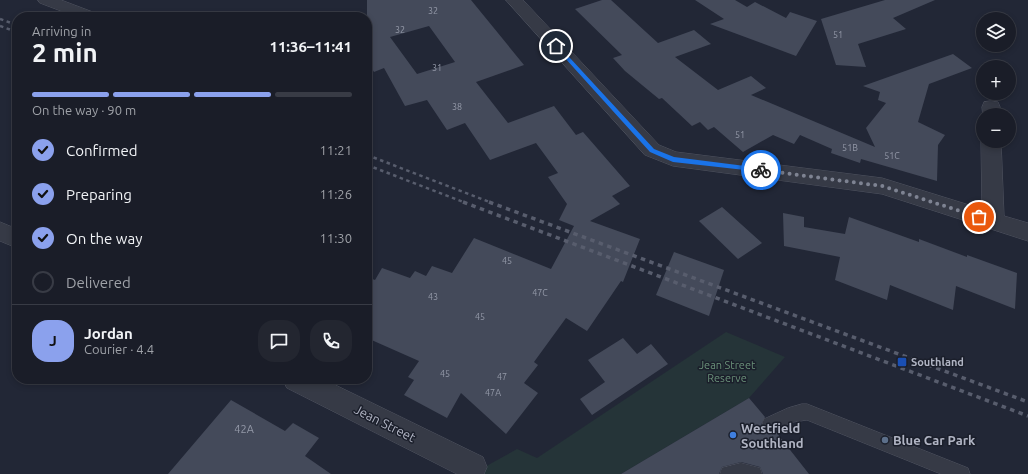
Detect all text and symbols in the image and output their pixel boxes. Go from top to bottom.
house number: 32 [428,6,438,16]
map controls [976,12,1016,148]
button: layers [976,12,1016,52]
text: Arriving in [32,24,91,38]
house number: 32 [395,25,405,35]
pin [539,29,573,63]
house number: 51 [833,30,843,40]
icon: home [545,35,567,57]
text: 2 min [32,38,98,67]
text: 11:36–11:41 [269,38,352,55]
button: + [976,60,1016,100]
house number: 31 [432,63,442,73]
house number: 38 [452,102,462,112]
text: On the way · 90 m [32,103,136,117]
button: − [976,108,1016,148]
house number: 51 [735,130,745,140]
icon: check [32,139,54,161]
text: Confirmed [66,142,138,159]
text: 11:21 [319,143,352,157]
house number: 51B [842,143,858,153]
courier [741,150,781,190]
house number: 51C [884,151,900,161]
icon: bike [750,159,772,181]
icon: check [32,183,54,205]
text: Preparing [66,186,132,203]
text: 11:26 [319,187,352,201]
pin [962,200,996,234]
icon: bag [968,206,990,228]
icon: check [32,227,54,249]
text: On the way [66,230,142,247]
text: 11:30 [319,231,352,245]
house number: 45 [502,256,512,266]
text: Delivered [66,274,131,291]
house number: 47C [532,288,548,298]
house number: 43 [428,292,438,302]
house number: 45 [475,312,485,322]
button: chat [258,320,300,362]
button: phone [310,320,352,362]
text: Jordan [84,325,133,342]
text: J [49,332,57,349]
text: Courier · 4.4 [84,342,154,356]
marker: Southland [896,356,908,368]
place label: Southland [911,356,964,368]
park label: Jean Street Reserve [699,359,756,384]
house number: 45 [440,369,450,379]
house number: 47 [497,372,507,382]
house number: 47A [485,388,501,398]
street label: Jean Street [352,402,418,444]
place label: Westfield Southland [741,421,804,450]
house number: 42A [234,423,255,435]
marker: Westfield Southland [728,430,738,440]
place label: Blue Car Park [893,433,976,447]
marker: Blue Car Park [880,435,890,445]

